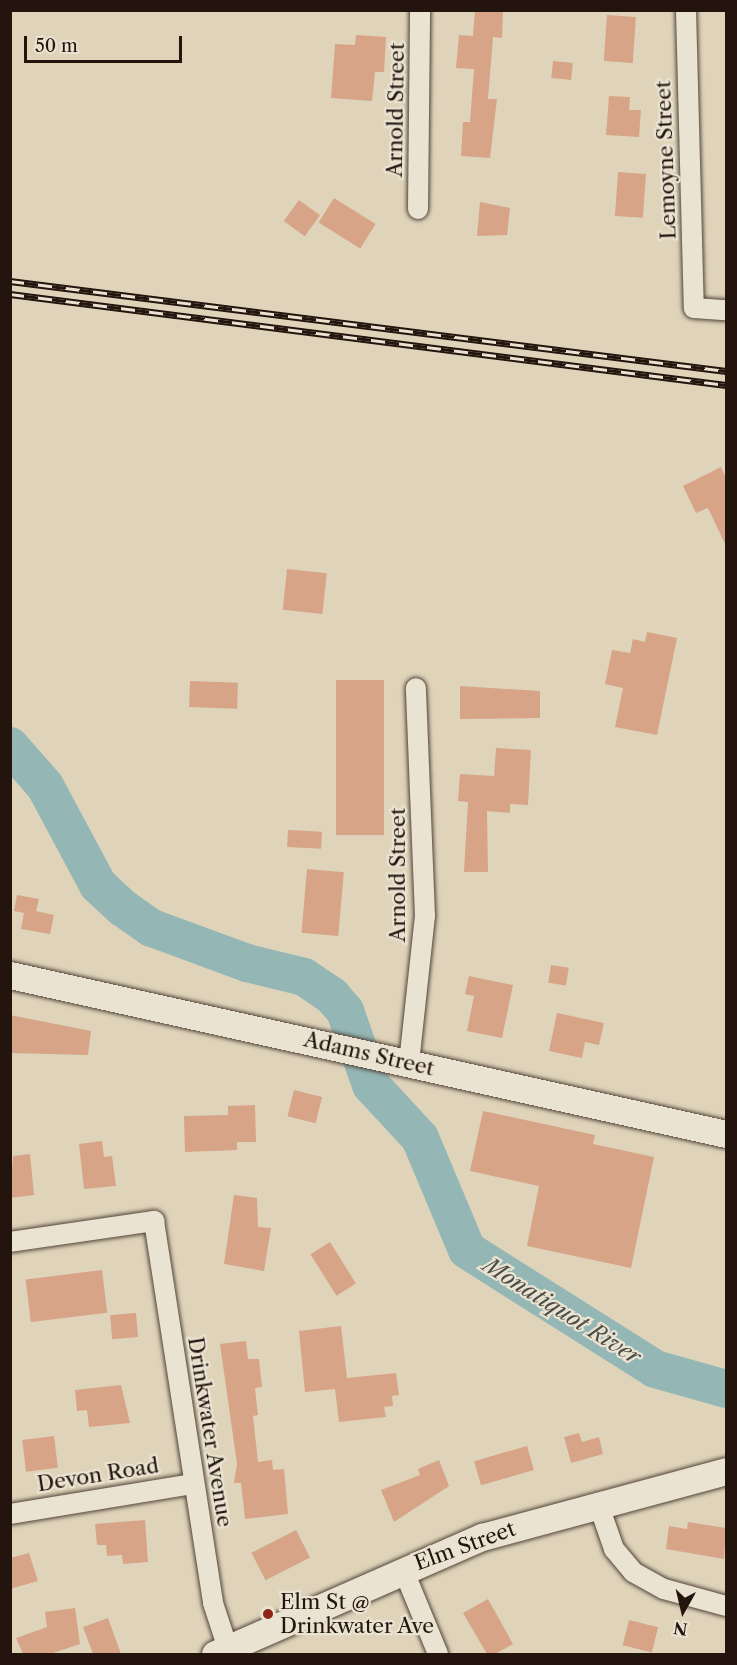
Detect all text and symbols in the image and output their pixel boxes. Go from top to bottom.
scale bar [27,24,184,62]
text: 50 m [35,35,78,57]
street label: Arnold Street [382,43,410,177]
street label: Lemoyne Street [651,80,681,240]
street label: Arnold Street [385,808,411,942]
street label: Adams Street [301,1027,437,1081]
water label: Monatiquot River [478,1252,646,1370]
street label: Drinkwater Avenue [182,1335,238,1529]
street label: Devon Road [35,1453,161,1497]
street label: Elm Street [411,1516,519,1576]
north arrow [653,1581,713,1641]
place label: Elm St @ Drinkwater Ave [280,1589,435,1639]
marker: Elm St @ Drinkwater Ave [261,1607,275,1621]
text: N [672,1618,689,1640]

